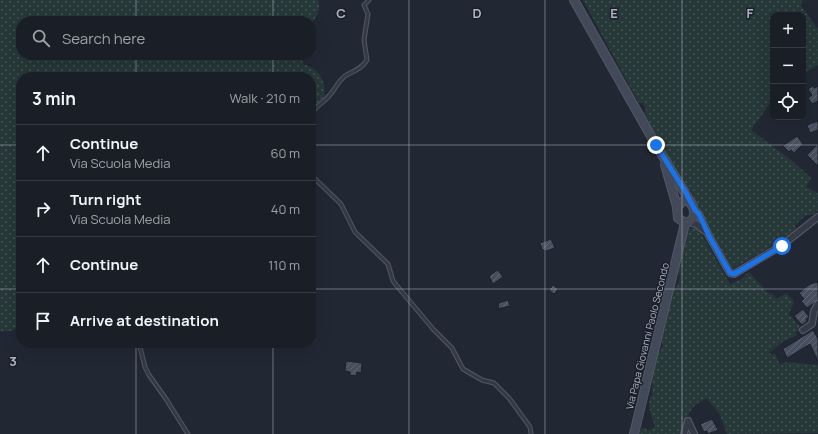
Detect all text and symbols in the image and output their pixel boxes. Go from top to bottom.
text: C [336,4,346,22]
text: D [472,4,482,22]
text: E [610,4,618,22]
text: F [747,4,754,22]
map controls [770,12,806,120]
button: + [770,12,806,48]
search box [16,16,316,60]
icon: search [30,27,52,49]
text: Search here [62,28,145,49]
button: − [770,48,806,84]
button: locate [770,84,806,120]
text: 3 min [32,87,76,110]
text: Walk · 210 m [230,89,300,107]
text: Continue [70,133,138,154]
route end [647,136,665,154]
icon: ahead [32,142,54,164]
text: 60 m [270,144,300,162]
text: Via Scuola Media [70,154,170,172]
text: Turn right [70,189,141,210]
icon: right [32,198,54,220]
text: 40 m [271,200,300,218]
text: Via Scuola Media [70,210,170,228]
route start [773,237,791,255]
icon: ahead [32,254,54,276]
text: Continue [70,254,138,275]
text: 110 m [268,256,300,274]
street label: Via Papa Giovanni Paolo Secondo [622,261,672,411]
icon: arrive [32,310,54,332]
text: Arrive at destination [70,310,219,331]
text: 3 [9,352,17,370]

